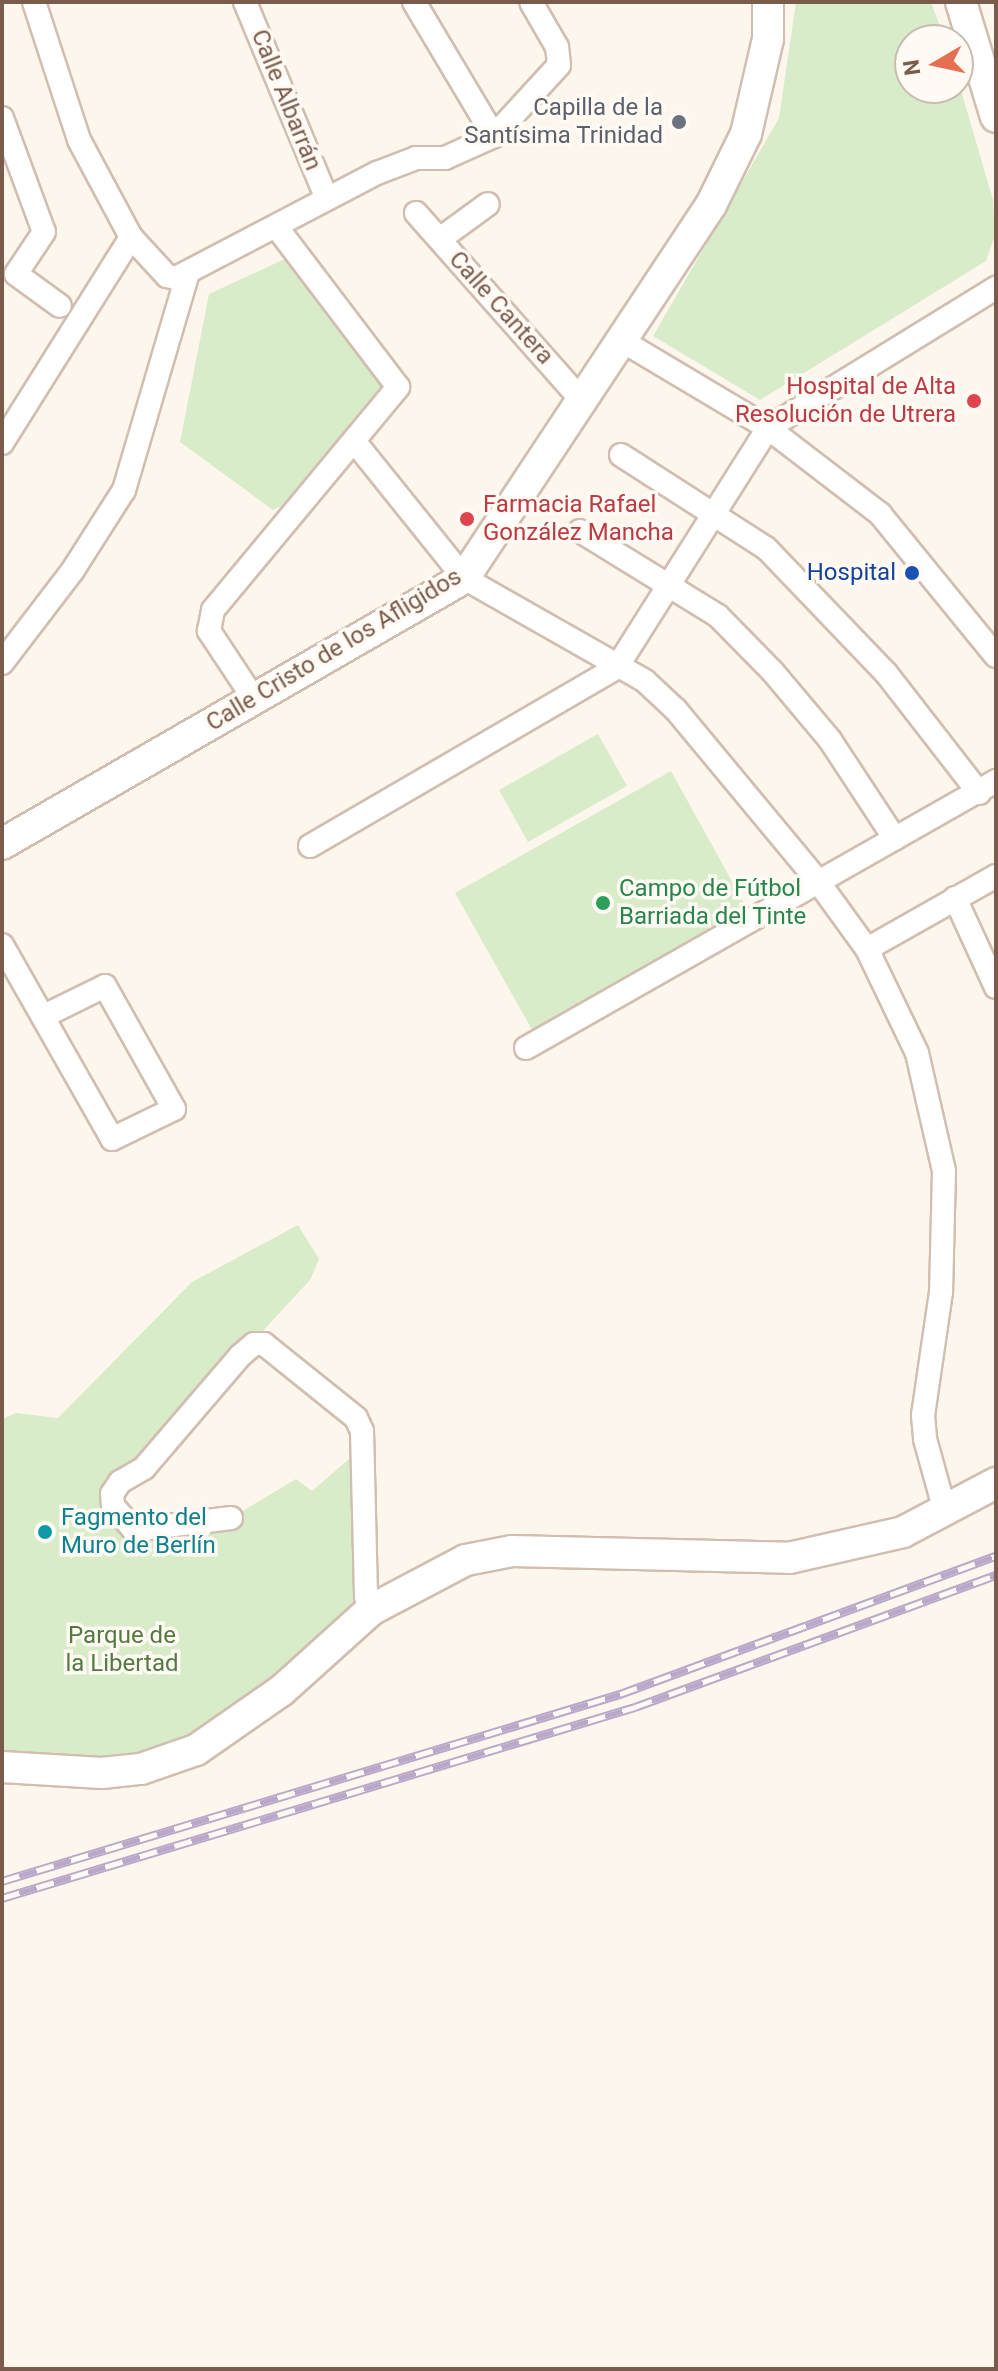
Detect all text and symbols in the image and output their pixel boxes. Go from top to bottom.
north arrow [894,24,974,104]
street label: Calle Albarrán [245,25,327,175]
text: N [898,58,925,77]
place label: Capilla de la Santísima Trinidad [464,94,663,150]
marker: Capilla de la Santísima Trinidad [670,113,688,131]
street label: Calle Cantera [443,246,559,370]
place label: Hospital de Alta Resolución de Utrera [735,373,956,429]
marker: Hospital de Alta Resolución de Utrera [963,390,985,412]
place label: Farmacia Rafael González Mancha [483,491,674,547]
marker: Farmacia Rafael González Mancha [458,510,476,528]
place label: Hospital [807,559,896,587]
street label: Calle Cristo de los Afligidos [201,562,467,738]
marker: Hospital [903,564,921,582]
place label: Campo de Fútbol Barriada del Tinte [619,875,807,931]
marker: Campo de Fútbol Barriada del Tinte [594,894,612,912]
place label: Fagmento del Muro de Berlín [61,1504,216,1560]
marker: Fagmento del Muro de Berlín [36,1523,54,1541]
park label: Parque de la Libertad [66,1622,178,1678]

